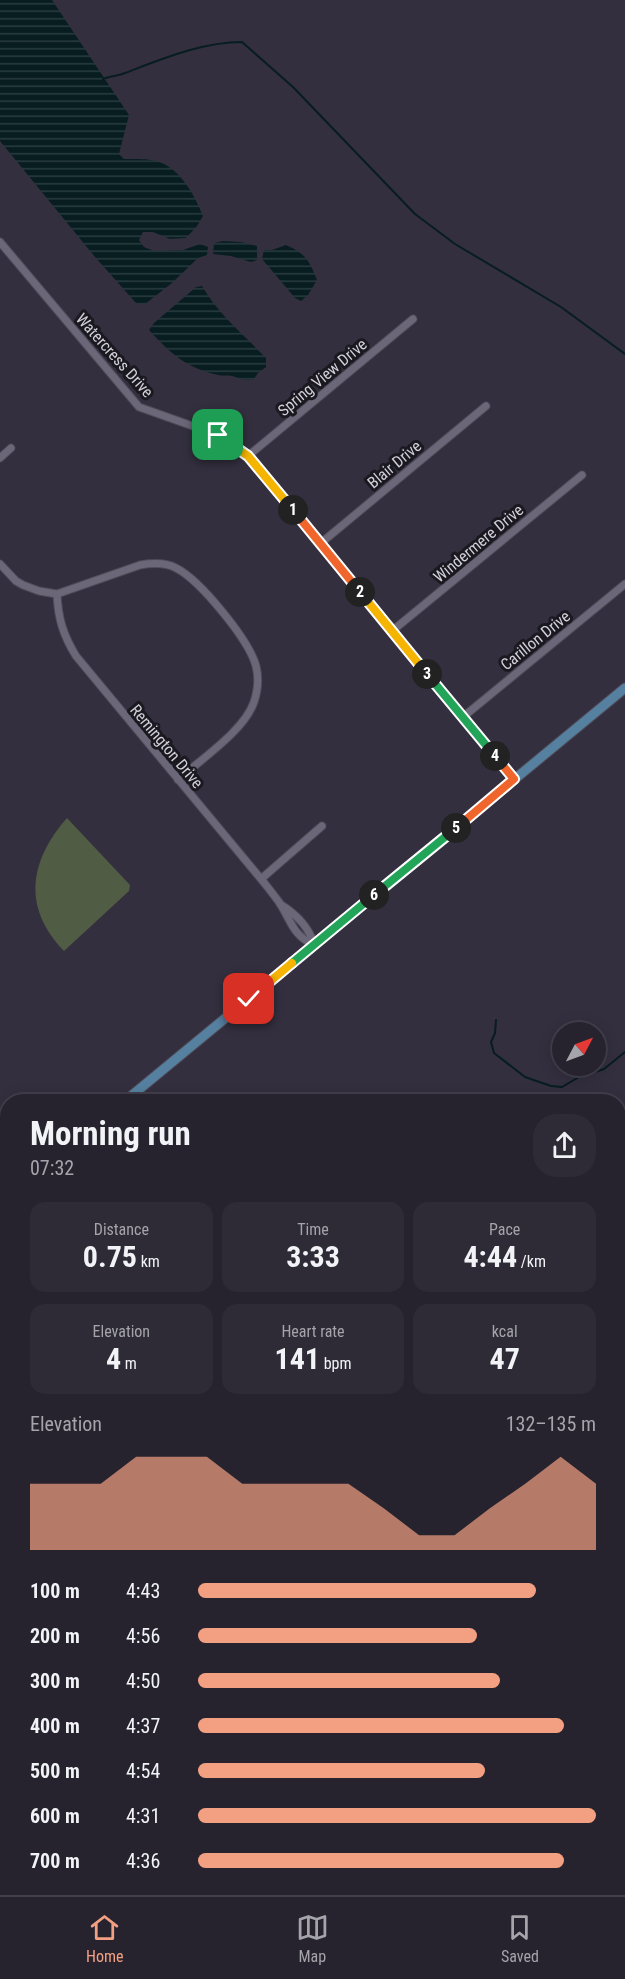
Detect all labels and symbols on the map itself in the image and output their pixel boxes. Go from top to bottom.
street label: Watercress Drive [72,309,157,401]
street label: Spring View Drive [274,335,371,420]
pin [192,409,243,460]
street label: Blair Drive [364,436,425,492]
pin: 1 [278,495,308,525]
street label: Windermere Drive [430,500,527,586]
pin: 2 [345,577,375,607]
street label: Carillon Drive [497,607,574,674]
pin: 3 [412,659,442,689]
street label: Remington Drive [126,701,207,792]
pin: 4 [480,741,510,771]
pin: 5 [441,813,471,843]
pin: 6 [359,880,389,910]
pin [223,973,274,1024]
north arrow [552,1022,606,1076]

